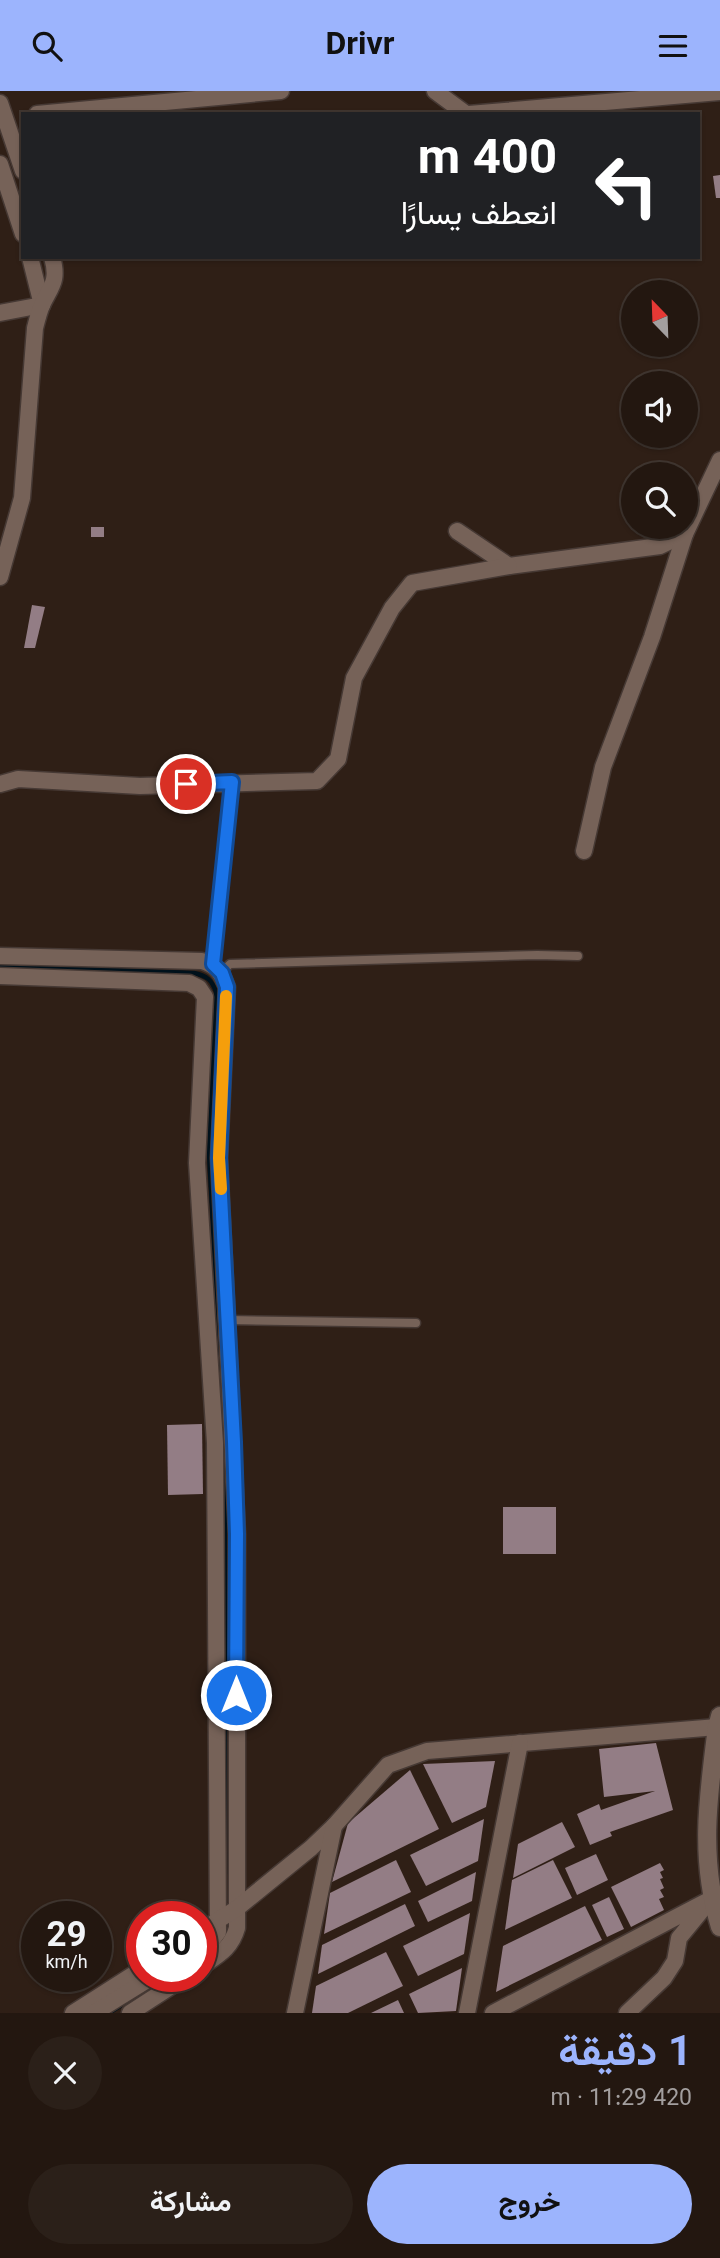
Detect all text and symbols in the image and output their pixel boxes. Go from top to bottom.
text: Drivr [326,21,394,71]
icon: search [28,27,66,65]
icon: menu [654,27,692,65]
text: 400 m [418,123,557,199]
icon: left [581,140,672,231]
text: انعطف يسارًا [401,191,557,241]
north arrow [621,280,698,357]
map controls [621,280,698,539]
button: sound [621,371,698,448]
button: search [621,462,698,539]
pin [156,754,216,814]
icon: arrive [167,765,205,803]
position arrow [199,1658,273,1732]
speed limit sign: 30 [126,1901,217,1992]
text: 29 [46,1910,87,1965]
text: km/h [45,1950,88,1978]
text: 1 دقيقة [558,2022,692,2088]
button: close [28,2036,102,2110]
text: 420 m · 11:29 [551,2081,692,2117]
button: مشاركة [28,2164,353,2244]
button: خروج [367,2164,692,2244]

